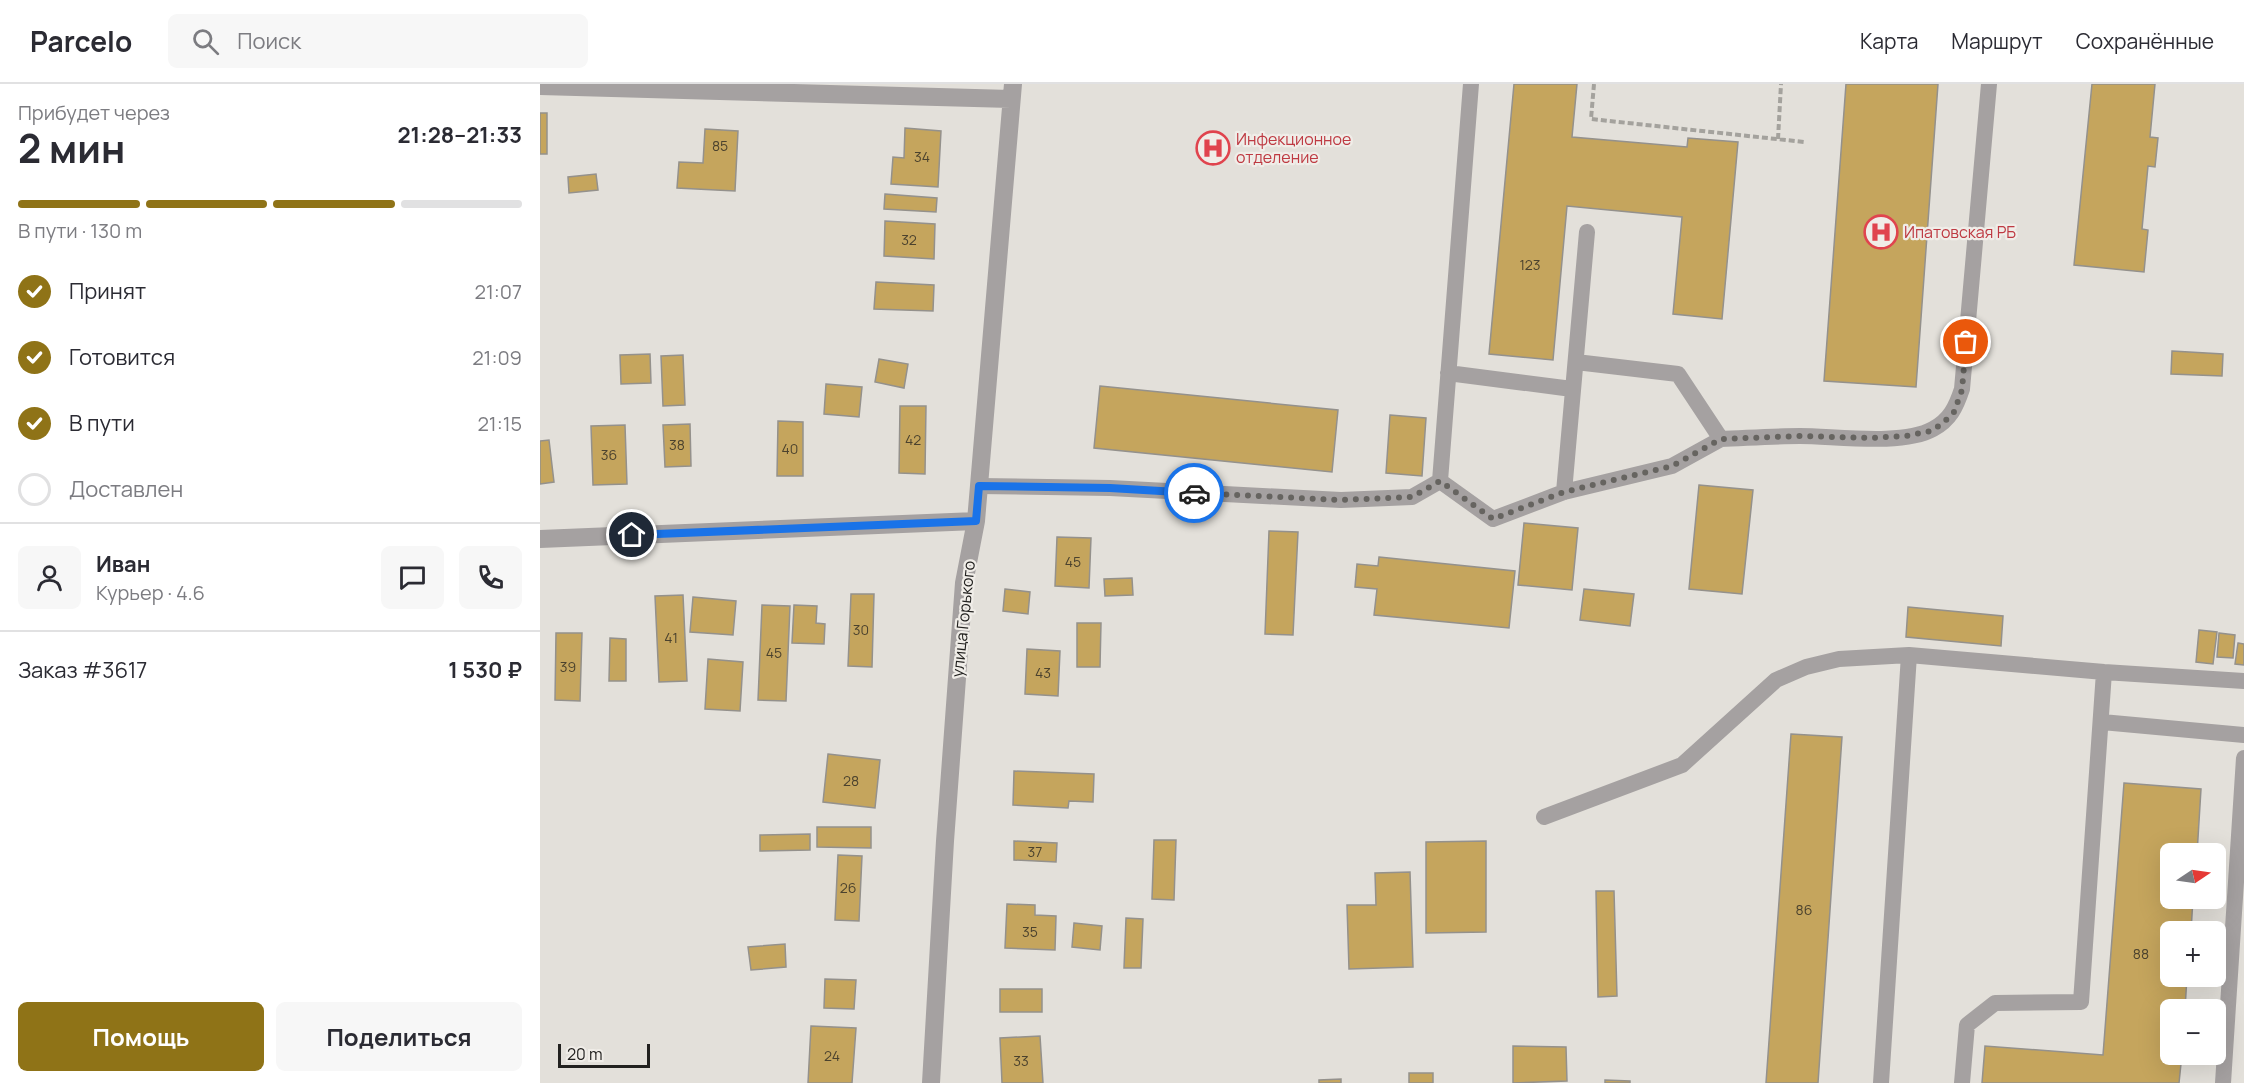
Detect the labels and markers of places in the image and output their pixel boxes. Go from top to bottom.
place label: Инфекционное отделение [1236,128,1351,168]
hospital icon: Инфекционное отделение [1195,130,1231,166]
hospital icon: Ипатовская РБ [1863,214,1899,250]
place label: Ипатовская РБ [1904,221,2016,243]
pin [1940,316,1991,367]
pin [606,509,657,560]

